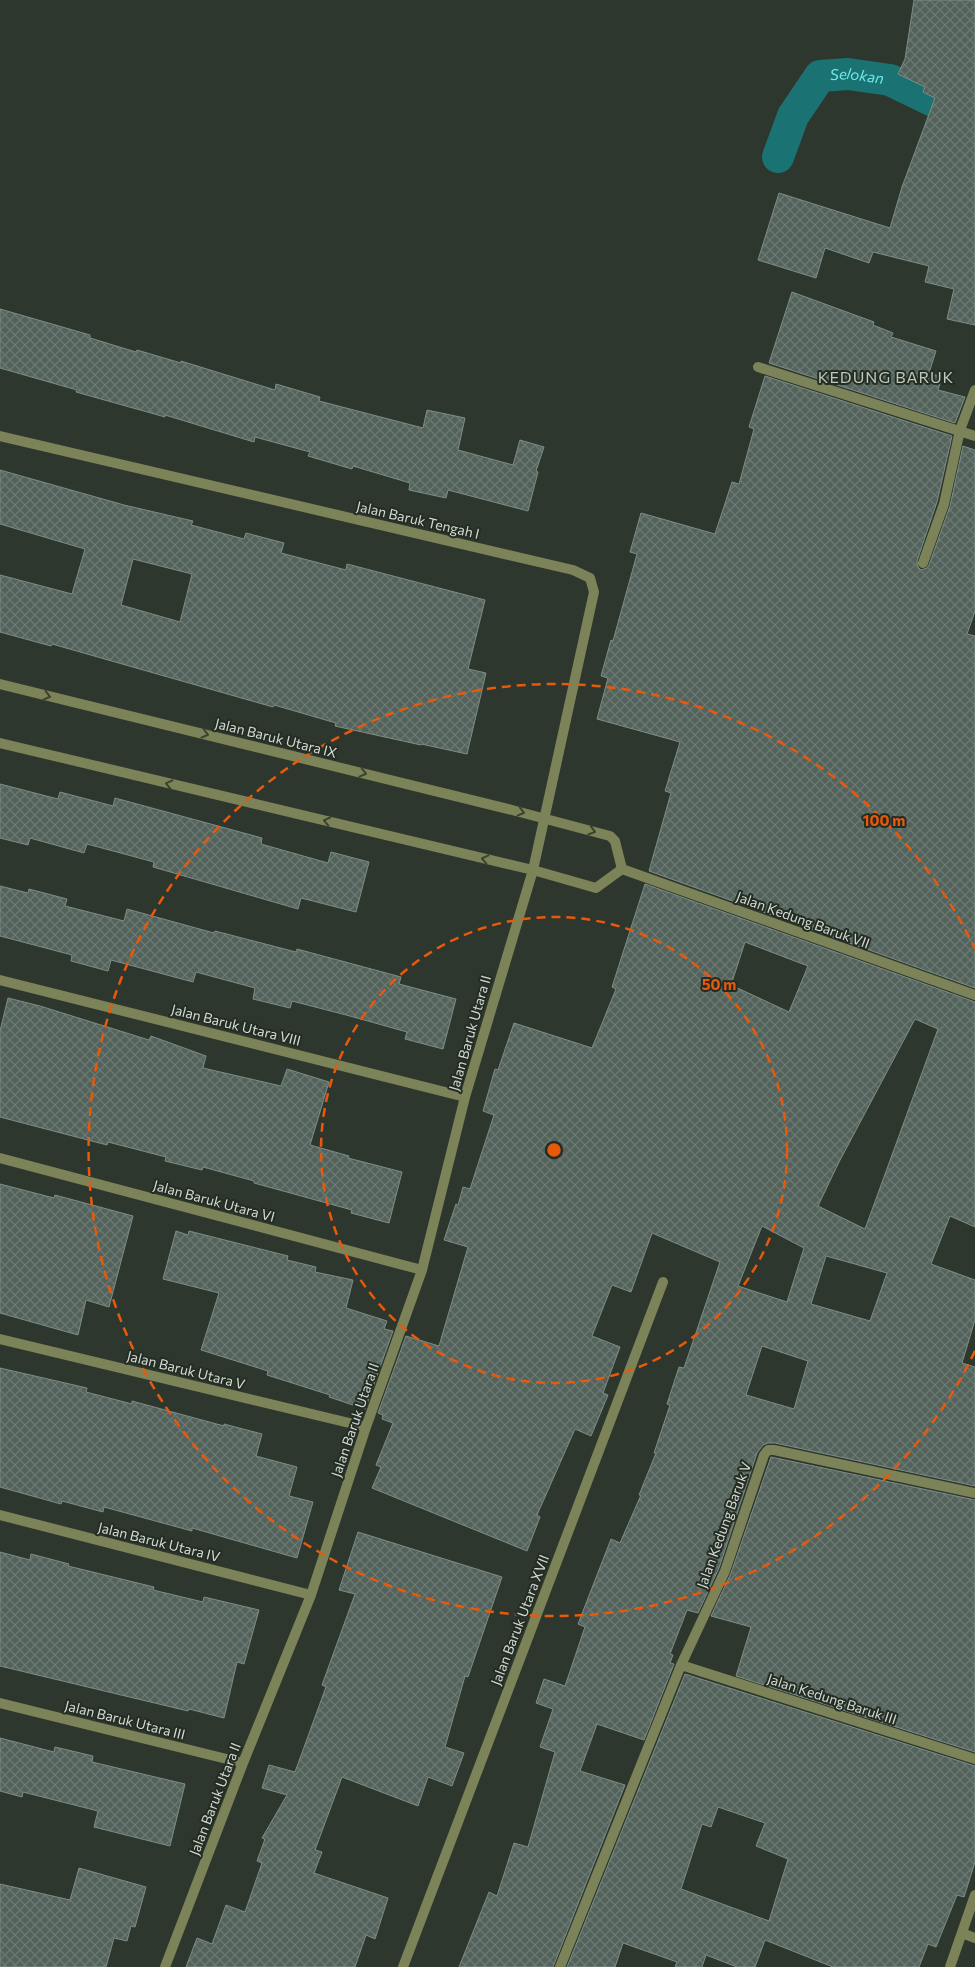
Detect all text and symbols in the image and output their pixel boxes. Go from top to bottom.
water label: Selokan [829,64,885,87]
district label: KEDUNG BARUK [818,367,954,386]
street label: Jalan Baruk Tengah I [355,497,481,542]
one-way arrow [43,690,52,701]
street label: Jalan Baruk Utara IX [213,714,339,761]
one-way arrow [201,728,210,739]
one-way arrow [358,767,367,778]
one-way arrow [165,779,173,790]
one-way arrow [516,806,525,817]
text: 100 m [863,811,905,829]
one-way arrow [323,816,332,827]
one-way arrow [588,826,596,836]
one-way arrow [481,854,490,865]
street label: Jalan Kedung Baruk VII [734,887,872,952]
street label: Jalan Baruk Utara II [445,973,494,1093]
text: 50 m [702,975,736,993]
street label: Jalan Baruk Utara VIII [169,1000,303,1049]
centre of rings [545,1141,563,1159]
street label: Jalan Baruk Utara VI [151,1176,277,1225]
street label: Jalan Baruk Utara V [125,1347,247,1393]
street label: Jalan Baruk Utara II [327,1361,382,1479]
street label: Jalan Kedung Baruk V [693,1459,754,1590]
street label: Jalan Baruk Utara IV [96,1518,222,1565]
street label: Jalan Baruk Utara XVII [487,1552,552,1688]
street label: Jalan Kedung Baruk III [765,1670,899,1728]
street label: Jalan Baruk Utara III [63,1696,187,1743]
street label: Jalan Baruk Utara II [185,1740,244,1858]

